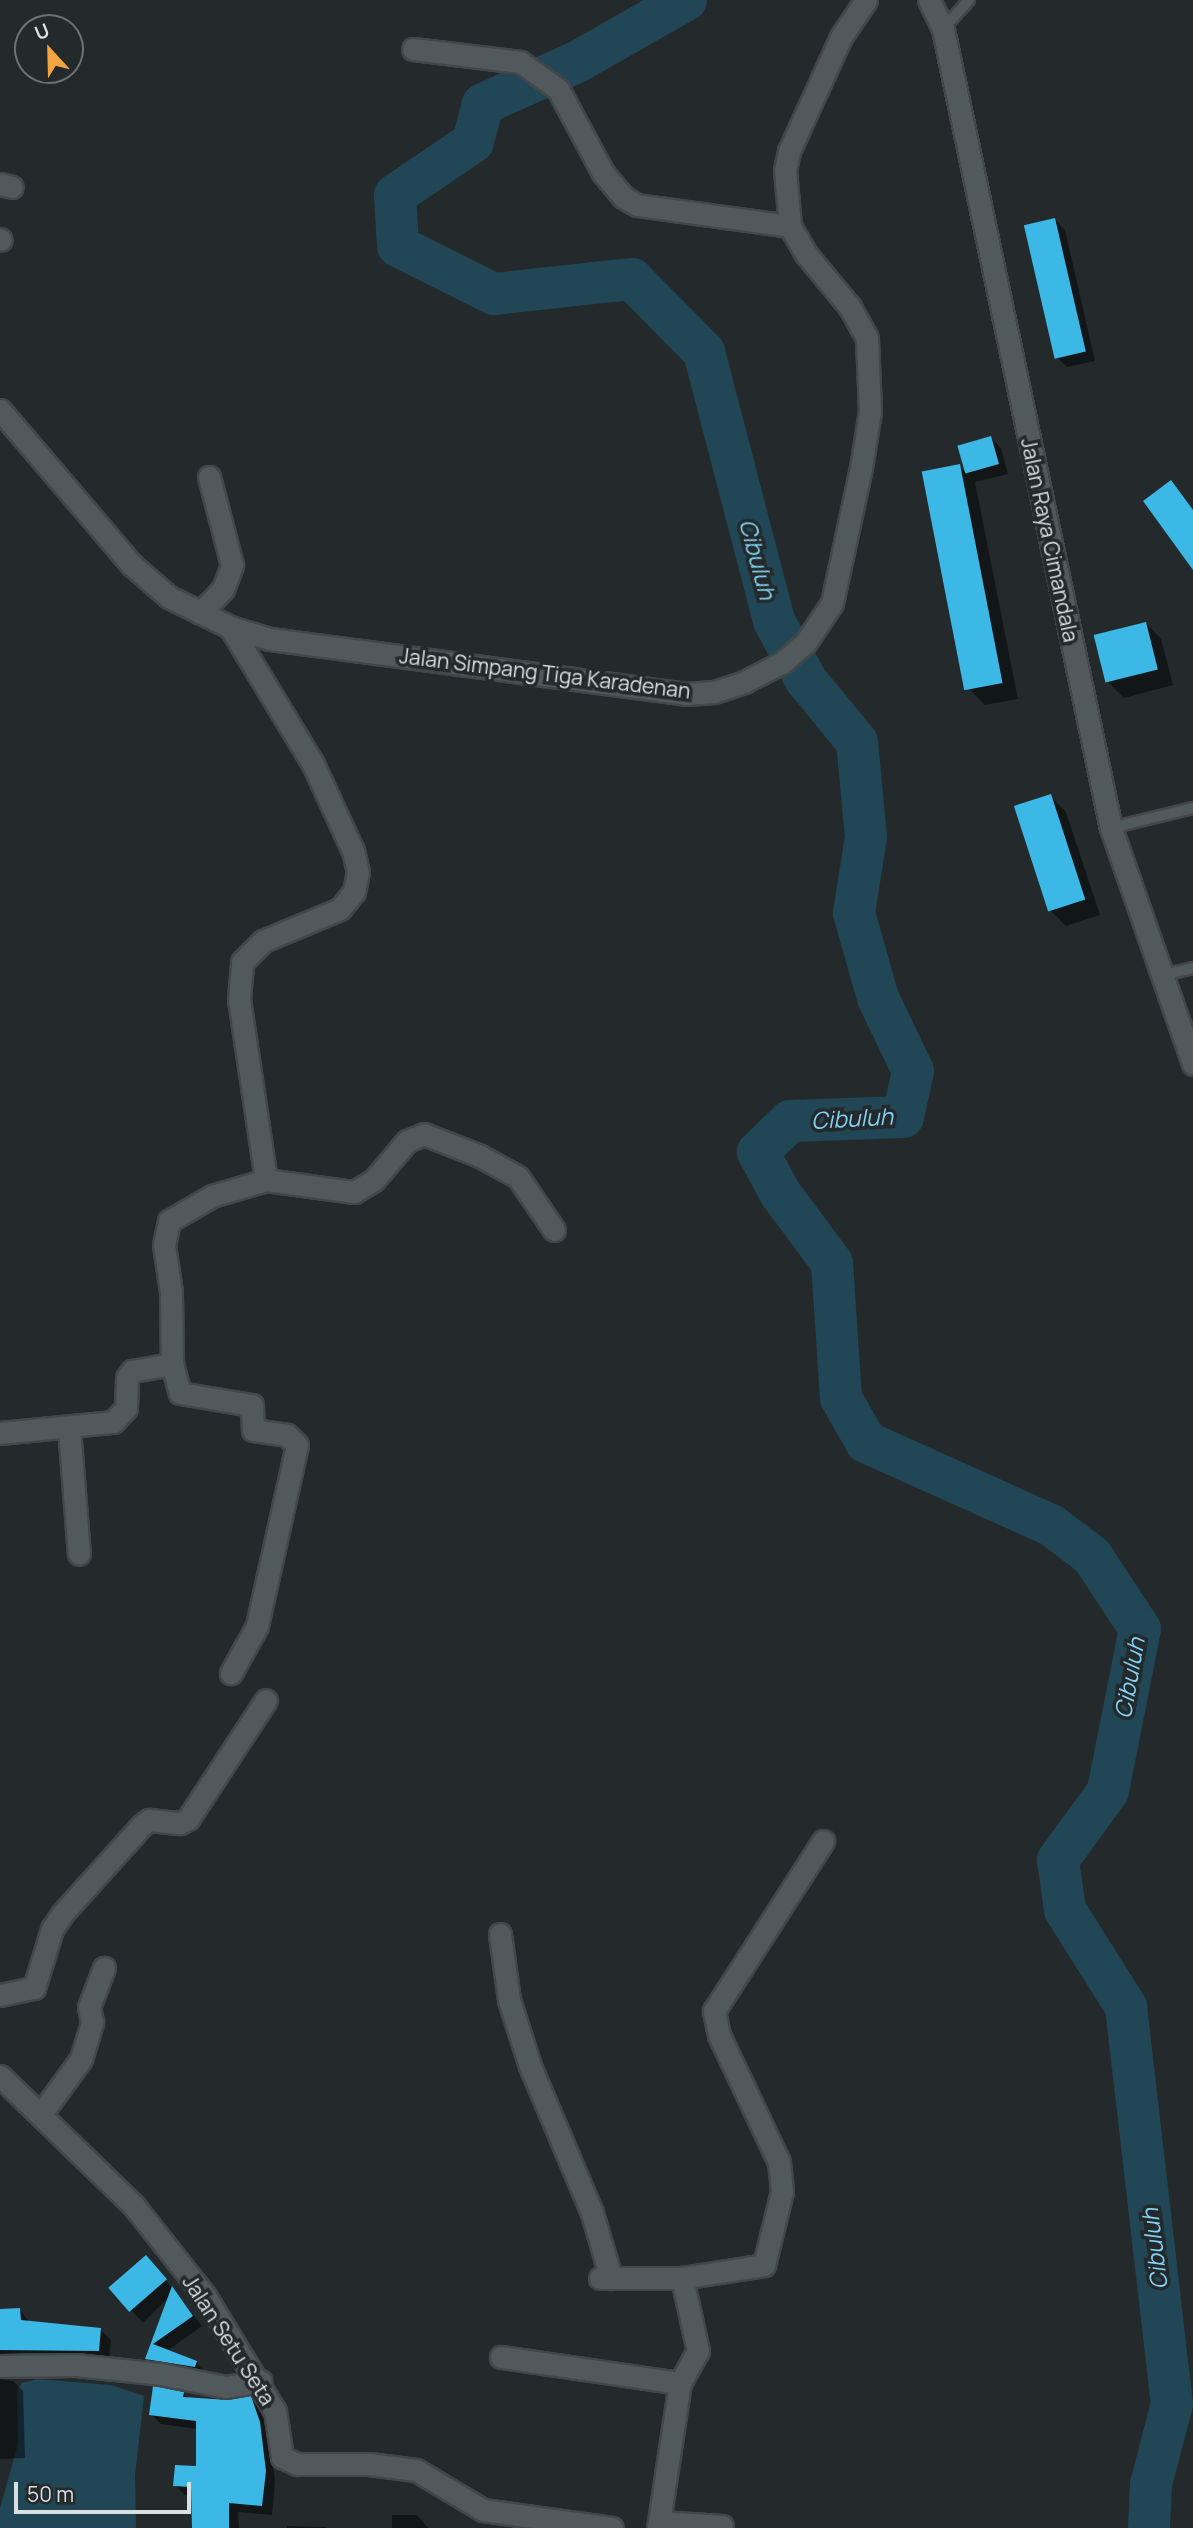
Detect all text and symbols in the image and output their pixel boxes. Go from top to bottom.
north arrow [14,14,84,84]
text: U [31,17,53,46]
street label: Jalan Raya Cimandala [1016,436,1084,644]
water label: Cibuluh [734,516,782,602]
street label: Jalan Simpang Tiga Karadenan [398,643,692,703]
water label: Cibuluh [810,1102,894,1134]
water label: Cibuluh [1108,1635,1150,1721]
water label: Cibuluh [1135,2207,1173,2291]
street label: Jalan Setu Seta [178,2270,280,2410]
scale bar [18,2468,194,2512]
text: 50 m [27,2480,74,2508]

